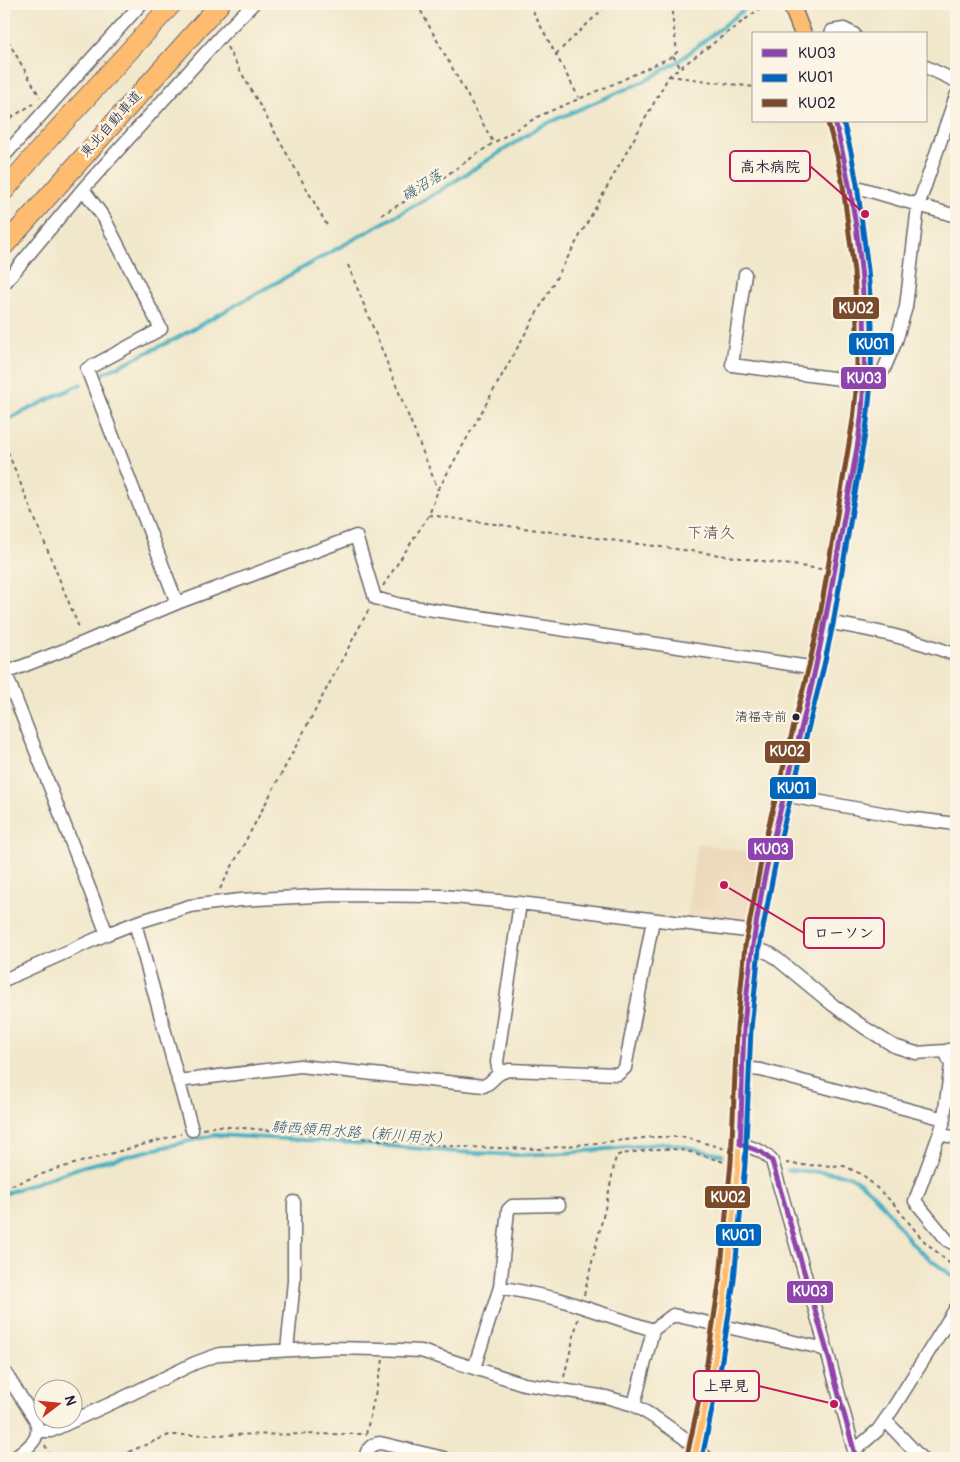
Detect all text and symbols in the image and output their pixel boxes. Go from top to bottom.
legend [752,32,928,122]
text: KU03 [798,44,836,63]
text: KU01 [798,68,833,87]
street label: 東北自動車道 [77,87,145,161]
text: KU02 [798,94,836,113]
callout: 高木病院 [730,151,810,181]
text: 高木病院 [740,158,800,177]
water label: 磯沼落 [398,165,448,206]
line badge: KU02 [832,296,880,320]
text: KU02 [838,300,874,317]
line badge: KU01 [848,332,895,356]
text: KU01 [856,336,888,353]
line badge: KU03 [840,366,887,390]
text: KU03 [846,370,882,387]
district label: 下清久 [687,523,735,543]
place label: 清福寺前 [735,709,787,725]
marker: 清福寺前 [791,712,801,722]
line badge: KU02 [764,740,811,764]
text: KU02 [769,743,805,760]
line badge: KU01 [769,776,817,800]
text: KU01 [777,780,809,797]
line badge: KU03 [747,837,794,861]
text: KU03 [753,841,789,858]
callout: ローソン [804,918,884,948]
text: ローソン [814,924,874,943]
water label: 騎西領用水路（新川用水） [271,1117,451,1149]
line badge: KU02 [704,1185,751,1209]
text: KU02 [710,1189,746,1206]
line badge: KU01 [715,1223,762,1247]
text: KU01 [722,1227,754,1244]
line badge: KU03 [786,1280,834,1304]
text: KU03 [792,1283,828,1300]
callout: 上早見 [694,1371,759,1401]
text: 上早見 [703,1377,749,1396]
north arrow [32,1380,82,1430]
text: N [61,1394,79,1407]

